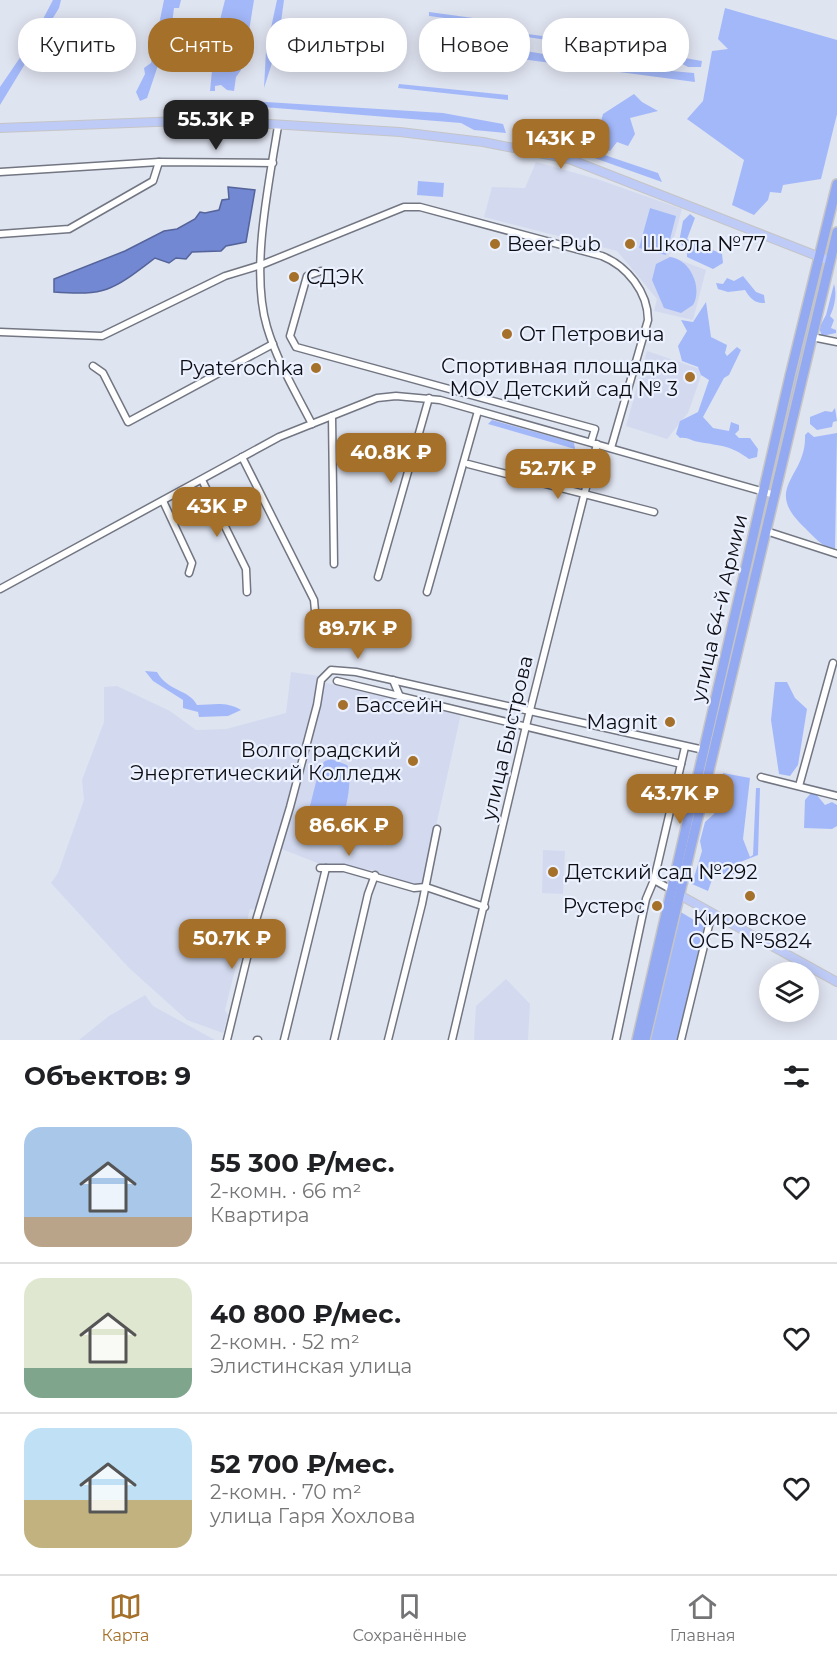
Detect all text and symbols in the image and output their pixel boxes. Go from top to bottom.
chip: Купить [18,18,136,72]
chip: Снять [148,18,254,72]
chip: Фильтры [266,18,407,72]
chip: Новое [419,18,530,72]
chip: Квартира [542,18,689,72]
pin: 55.3K ₽ [161,100,271,151]
text: 55.3K ₽ [178,107,254,131]
pin: 143K ₽ [512,119,610,170]
text: 143K ₽ [526,126,596,150]
place label: Beer Pub [507,232,601,256]
place label: Школа №77 [642,232,766,256]
marker: Beer Pub [488,237,502,251]
marker: Школа №77 [623,237,637,251]
place label: СДЭК [306,265,364,289]
marker: СДЭК [287,270,301,284]
place label: От Петровича [519,322,664,346]
marker: От Петровича [500,327,514,341]
place label: Спортивная площадка МОУ Детский сад № 3 [441,354,678,401]
place label: Pyaterochka [179,356,304,380]
marker: Pyaterochka [309,361,323,375]
marker: Спортивная площадка МОУ Детский сад № 3 [683,370,697,384]
pin: 40.8K ₽ [336,433,446,484]
text: 40.8K ₽ [350,440,432,464]
pin: 52.7K ₽ [503,449,613,500]
text: 52.7K ₽ [519,456,597,480]
pin: 43K ₽ [175,487,259,538]
text: 43K ₽ [186,494,248,518]
street label: улица 64-й Армии [686,512,752,705]
pin: 89.7K ₽ [303,609,413,660]
text: 89.7K ₽ [319,616,397,640]
street label: улица Быстрова [476,653,538,824]
place label: Бассейн [355,693,443,717]
marker: Бассейн [336,698,350,712]
place label: Magnit [587,710,658,734]
marker: Magnit [663,715,677,729]
place label: Волгоградский Энергетический Колледж [130,738,401,785]
marker: Волгоградский Энергетический Колледж [406,754,420,768]
pin: 43.7K ₽ [625,774,735,825]
text: 43.7K ₽ [641,781,719,805]
pin: 86.6K ₽ [294,806,404,857]
text: 86.6K ₽ [309,813,389,837]
place label: Детский сад №292 [565,860,758,884]
marker: Детский сад №292 [546,865,560,879]
marker: Кировское ОСБ №5824 [743,889,757,903]
place label: Рустерс [563,894,645,918]
marker: Рустерс [650,899,664,913]
place label: Кировское ОСБ №5824 [688,906,812,953]
pin: 50.7K ₽ [177,919,287,970]
text: 50.7K ₽ [193,926,271,950]
map controls [759,962,819,1022]
button: layers [759,962,819,1022]
text: Объектов: 9 [24,1060,191,1092]
icon: filters [780,1060,813,1093]
text: 55 300 ₽/мес. [210,1147,394,1179]
icon: home [72,1151,144,1223]
icon: heart [780,1171,813,1204]
text: 2-комн. · 66 m² [210,1179,361,1203]
text: Квартира [210,1203,310,1227]
text: 40 800 ₽/мес. [210,1298,401,1330]
icon: home [72,1302,144,1374]
icon: heart [780,1322,813,1355]
text: 2-комн. · 52 m² [210,1330,360,1354]
text: Элистинская улица [210,1354,412,1378]
text: 52 700 ₽/мес. [210,1448,395,1480]
icon: home [72,1452,144,1524]
icon: heart [780,1472,813,1505]
text: 2-комн. · 70 m² [210,1480,362,1504]
text: улица Гаря Хохлова [210,1504,415,1528]
tab: Карта [102,1590,149,1645]
tab: Сохранённые [352,1590,467,1645]
tab: Главная [670,1590,735,1645]

